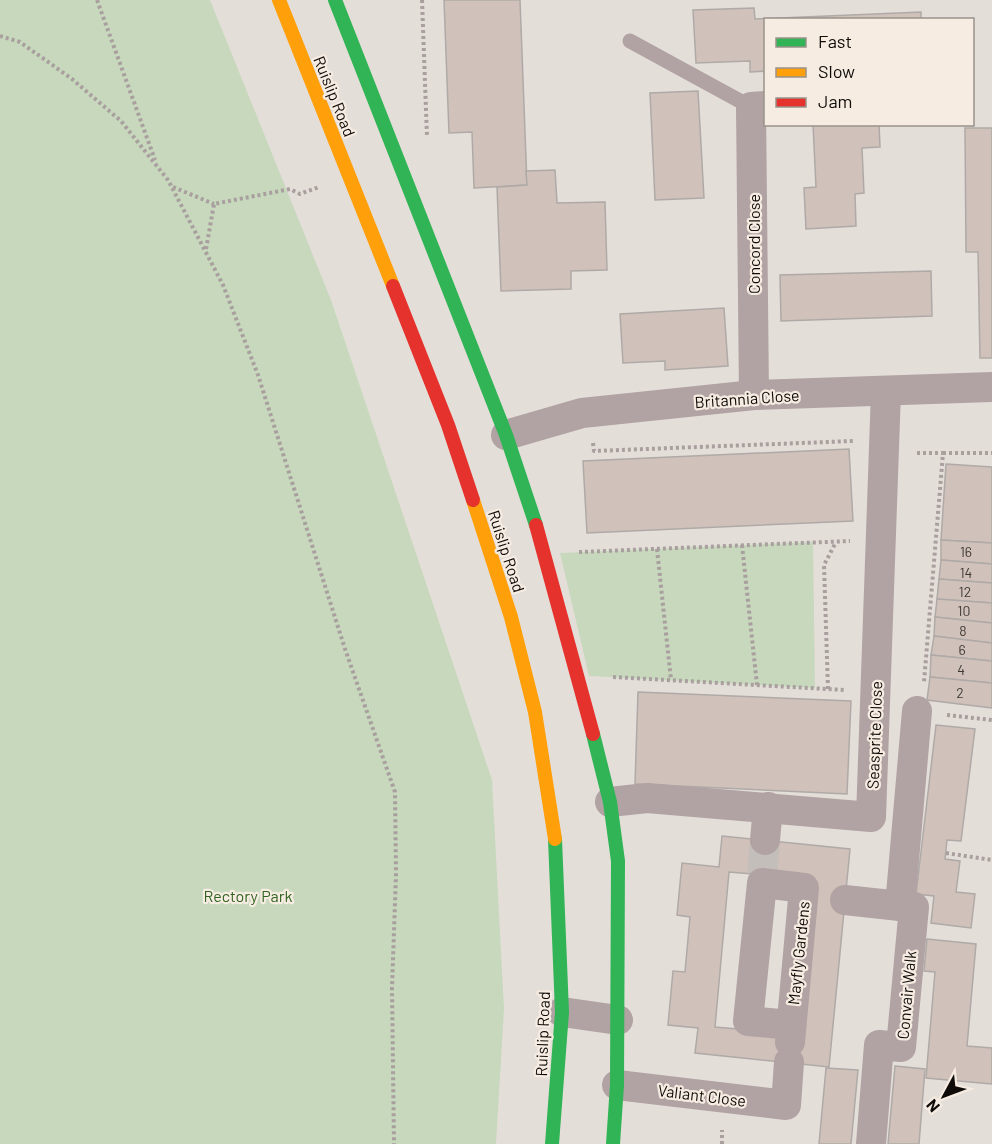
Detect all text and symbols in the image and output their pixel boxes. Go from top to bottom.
legend [764,18,974,126]
text: Fast [818,30,852,52]
street label: Ruislip Road [310,53,360,139]
text: Slow [818,60,855,82]
text: Jam [818,90,852,112]
street label: Concord Close [744,194,763,294]
street label: Britannia Close [694,385,800,411]
street label: Ruislip Road [485,507,529,595]
house number: 16 [960,543,972,560]
house number: 14 [960,564,972,581]
house number: 12 [959,583,971,600]
house number: 10 [958,602,970,619]
house number: 8 [959,622,967,639]
house number: 6 [958,641,966,658]
house number: 4 [957,661,965,678]
street label: Seasprite Close [863,681,885,789]
house number: 2 [956,684,964,701]
park label: Rectory Park [203,886,293,905]
street label: Mayfly Gardens [783,900,813,1006]
street label: Convair Walk [893,950,919,1040]
street label: Ruislip Road [531,991,553,1077]
north arrow [914,1066,974,1126]
street label: Valiant Close [657,1080,747,1110]
text: N [922,1096,943,1116]

